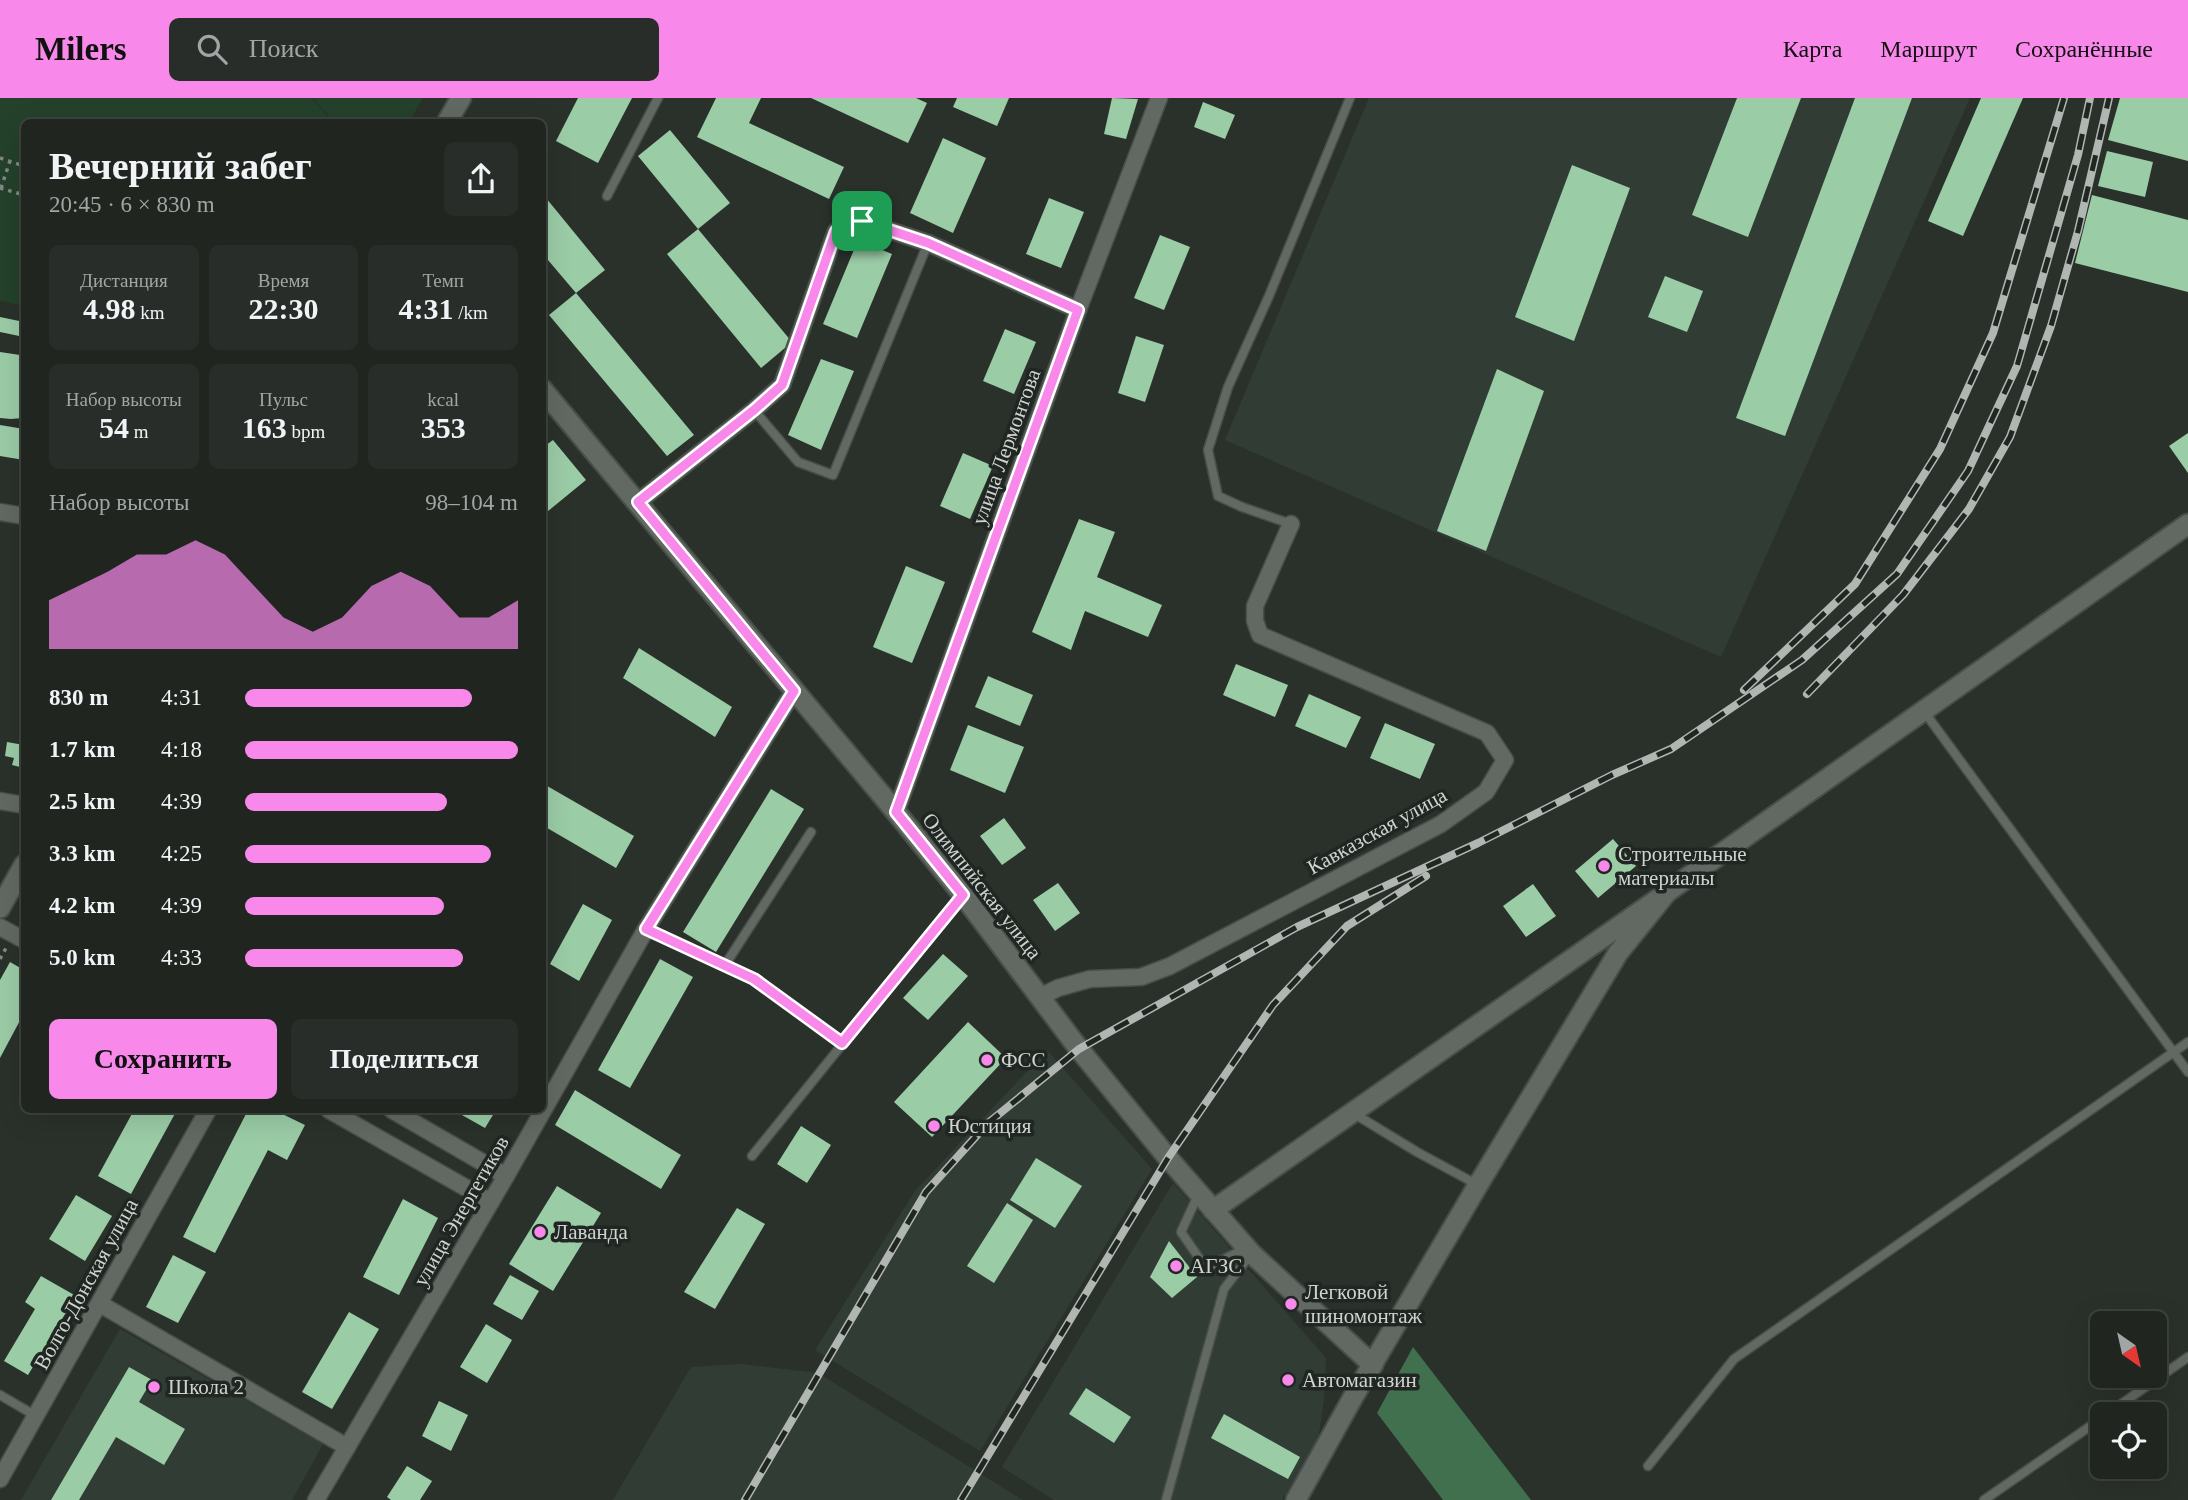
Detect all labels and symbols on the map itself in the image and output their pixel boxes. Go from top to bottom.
pin [832,191,892,251]
street label: улица Лермонтова [967,365,1046,528]
street label: Кавказская улица [1303,782,1452,879]
street label: Олимпийская улица [917,808,1047,965]
place label: Строительные материалы [1618,842,1747,890]
marker: Строительные материалы [1596,858,1612,874]
place label: ФСС [1001,1048,1046,1072]
marker: ФСС [979,1052,995,1068]
place label: Юстиция [948,1114,1032,1138]
marker: Юстиция [926,1118,942,1134]
street label: улица Энергетиков [408,1131,514,1290]
street label: Волго-Донская улица [29,1194,143,1374]
place label: Лаванда [554,1220,628,1244]
marker: Лаванда [532,1224,548,1240]
place label: АГЗС [1190,1254,1242,1278]
marker: АГЗС [1168,1258,1184,1274]
place label: Легковой шиномонтаж [1305,1280,1423,1328]
marker: Легковой шиномонтаж [1283,1296,1299,1312]
north arrow [2090,1311,2166,1388]
place label: Автомагазин [1302,1368,1417,1392]
marker: Автомагазин [1280,1372,1296,1388]
place label: Школа 2 [168,1375,244,1399]
marker: Школа 2 [146,1379,162,1395]

